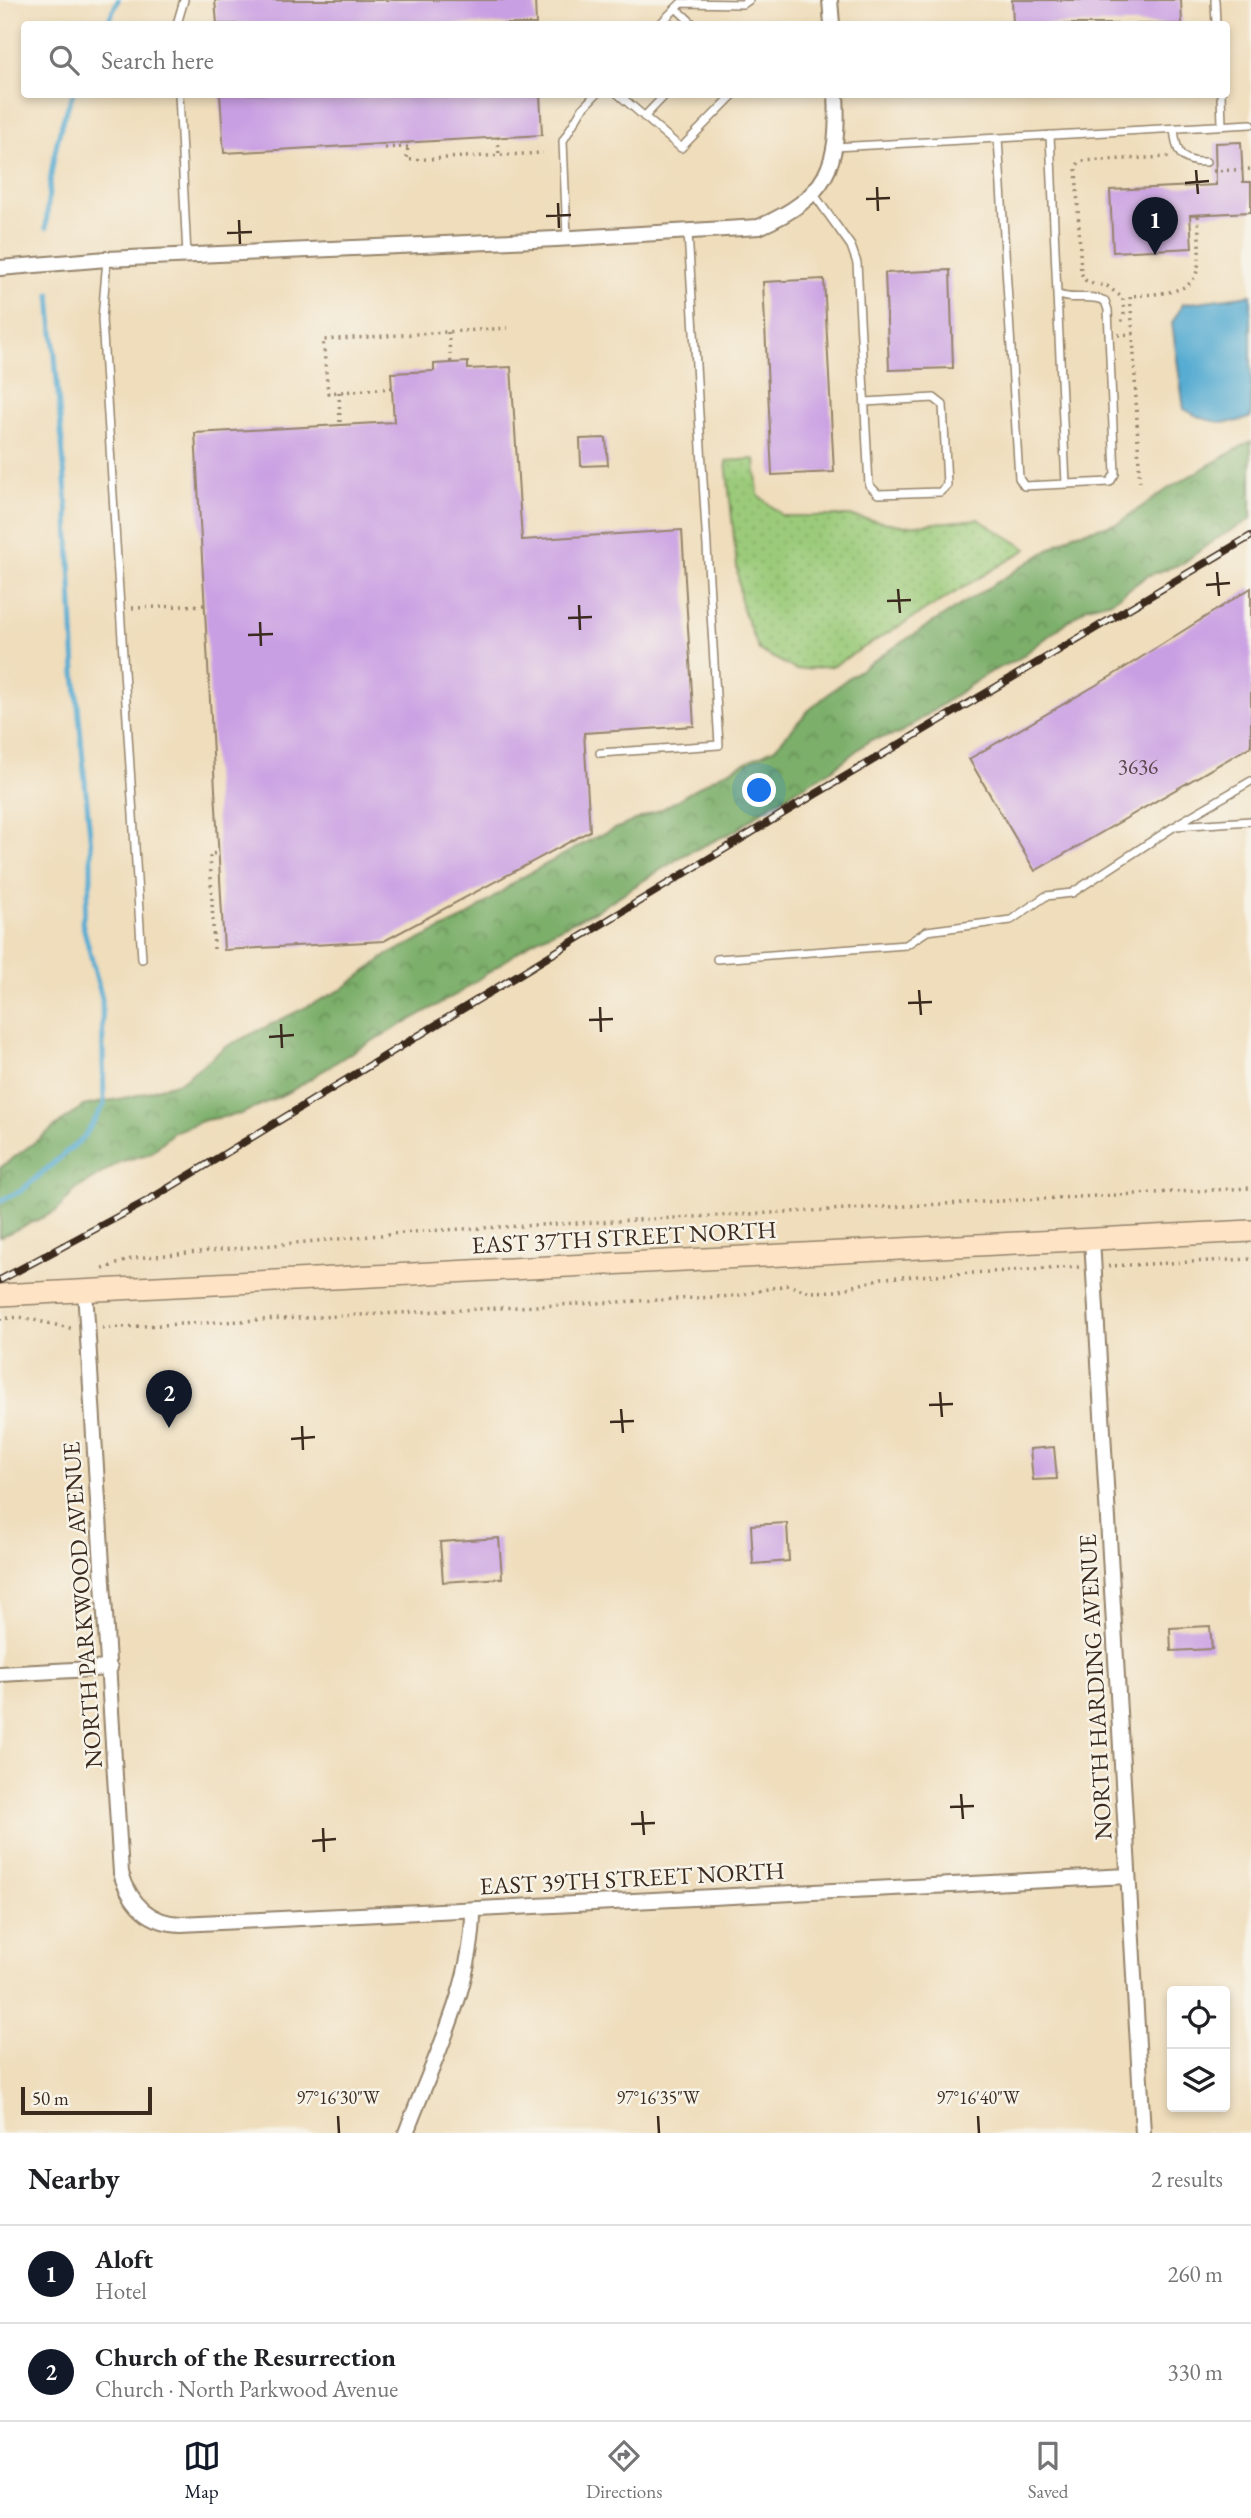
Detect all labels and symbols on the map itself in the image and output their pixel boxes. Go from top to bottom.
pin: 1 [1132,197,1178,255]
house number: 3636 [1118,753,1158,780]
your location [742,773,776,807]
street label: EAST 37TH STREET NORTH [471,1214,777,1260]
pin: 2 [146,1370,192,1428]
street label: NORTH PARKWOOD AVENUE [55,1441,109,1769]
street label: NORTH HARDING AVENUE [1072,1533,1118,1841]
street label: EAST 39TH STREET NORTH [479,1855,785,1901]
scale bar [21,2084,152,2116]
text: 97°16'30"W [296,2086,380,2109]
text: 97°16'35"W [616,2086,700,2109]
text: 97°16'40"W [936,2086,1020,2109]

